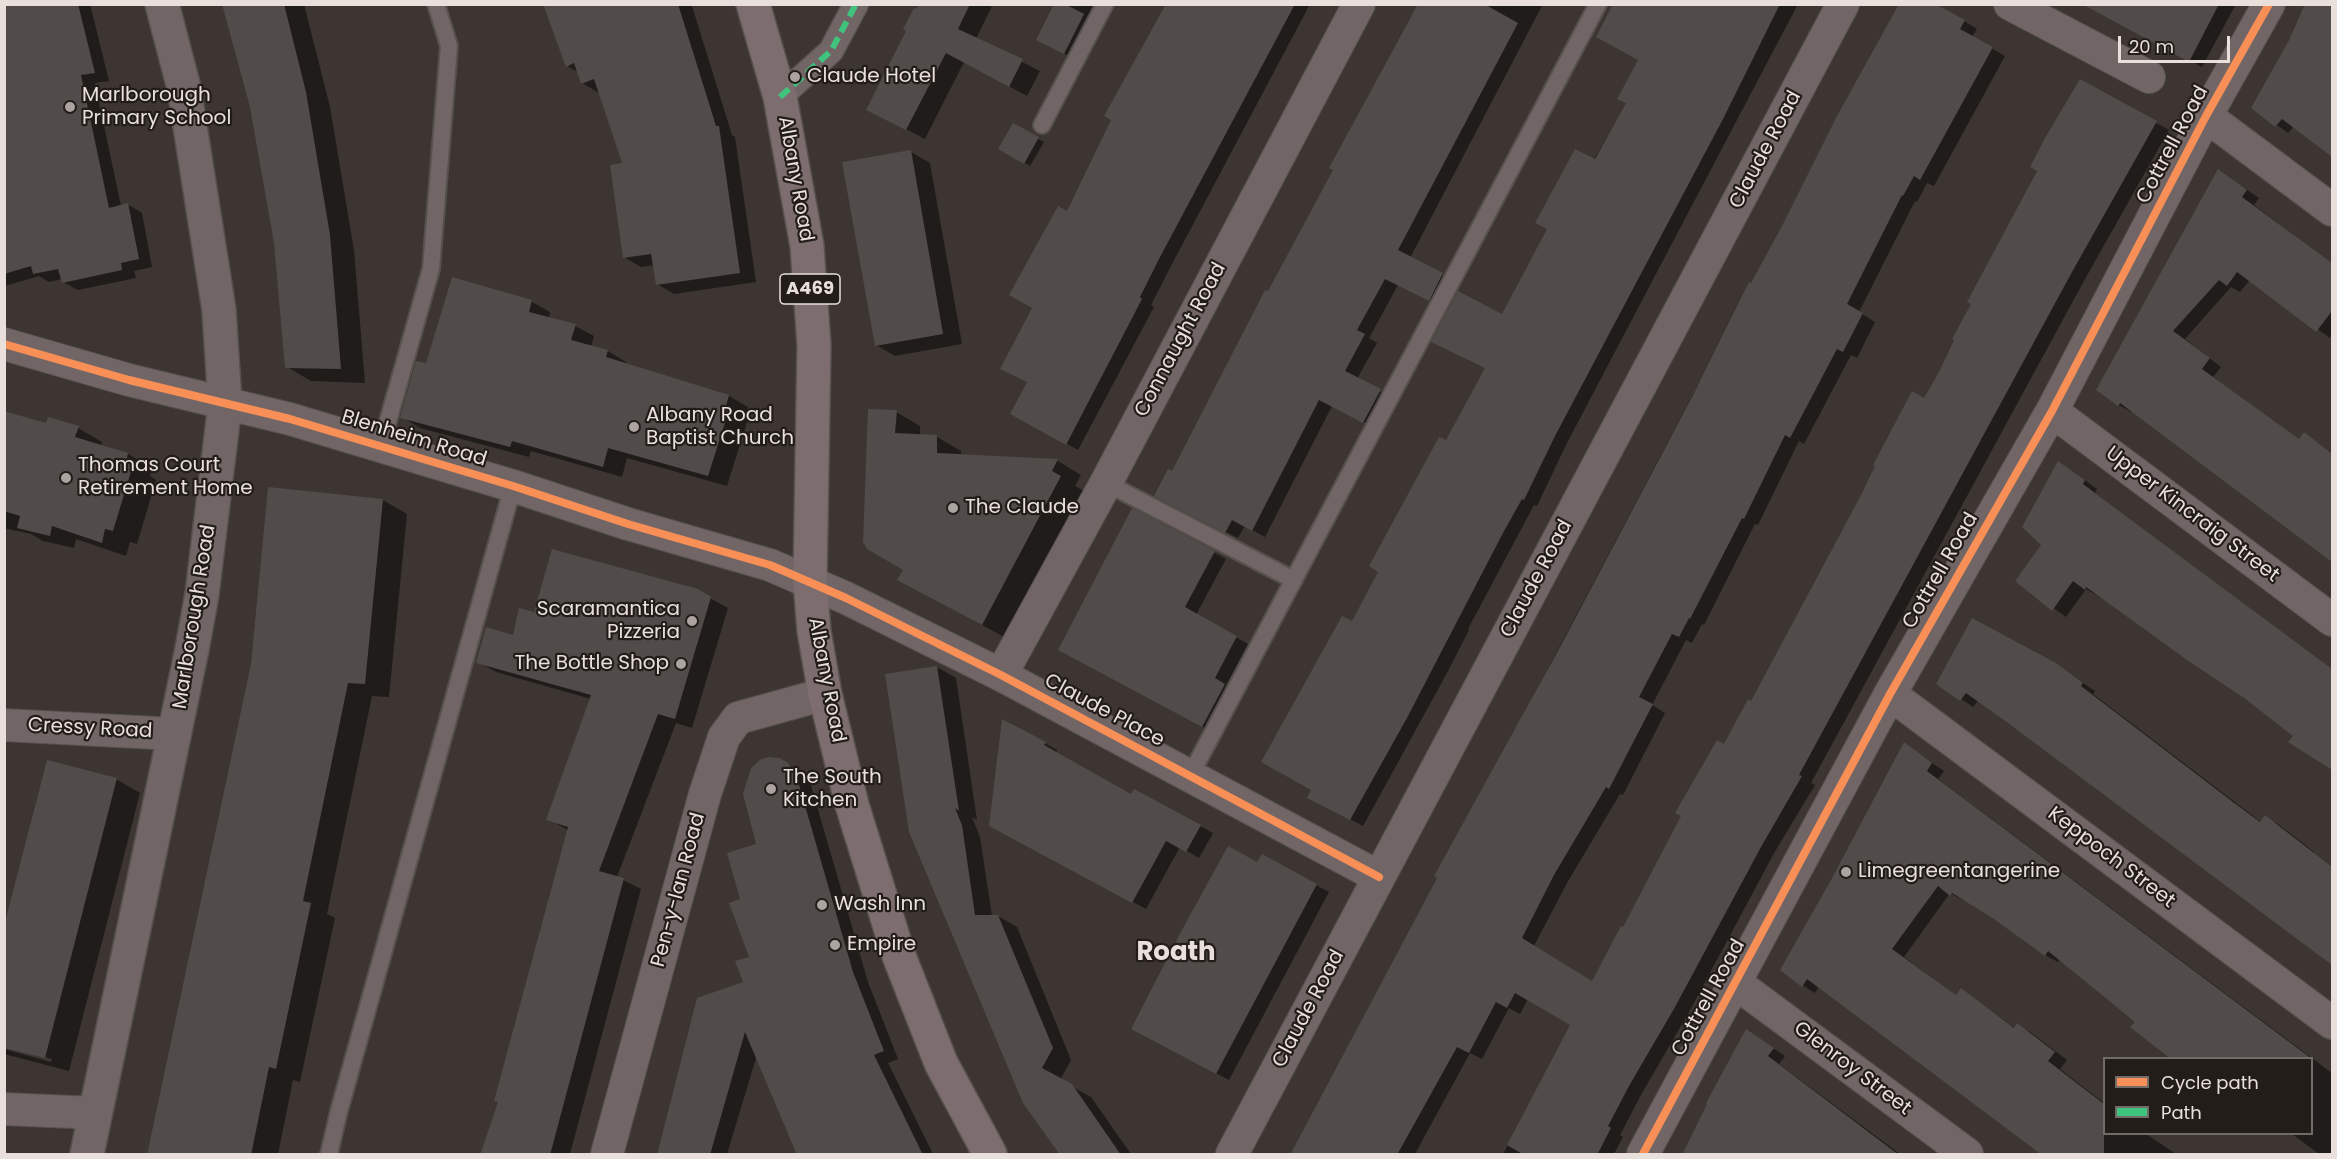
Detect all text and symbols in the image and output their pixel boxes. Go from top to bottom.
scale bar [2121,24,2234,62]
text: 20 m [2129,34,2174,59]
place label: Claude Hotel [807,65,936,89]
marker: Claude Hotel [788,70,802,84]
street label: Cottrell Road [2132,82,2214,208]
place label: Marlborough Primary School [82,84,231,131]
street label: Claude Road [1725,87,1807,213]
marker: Marlborough Primary School [63,100,77,114]
street label: Albany Road [772,114,818,244]
street label: Connaught Road [1130,259,1232,421]
road number: A469 [780,274,840,304]
place label: Albany Road Baptist Church [646,404,794,451]
street label: Blenheim Road [339,406,489,472]
marker: Albany Road Baptist Church [627,420,641,434]
street label: Upper Kincraig Street [2101,442,2283,588]
place label: Thomas Court Retirement Home [78,454,253,501]
marker: Thomas Court Retirement Home [59,471,73,485]
place label: The Claude [965,496,1079,520]
marker: The Claude [946,501,960,515]
street label: Cottrell Road [1898,509,1984,633]
street label: Claude Road [1496,516,1578,642]
street label: Marlborough Road [169,523,221,711]
place label: Scaramantica Pizzeria [537,598,680,645]
marker: Scaramantica Pizzeria [685,614,699,628]
street label: Albany Road [802,615,850,745]
place label: The Bottle Shop [515,652,669,676]
marker: The Bottle Shop [674,657,688,671]
street label: Claude Place [1040,669,1168,753]
street label: Cressy Road [27,714,153,744]
place label: The South Kitchen [783,766,882,813]
marker: The South Kitchen [764,782,778,796]
street label: Keppoch Street [2043,802,2179,914]
street label: Pen-y-lan Road [647,810,711,970]
place label: Limegreentangerine [1858,860,2060,884]
marker: Limegreentangerine [1839,865,1853,879]
place label: Wash Inn [834,893,926,917]
marker: Wash Inn [815,898,829,912]
place label: Empire [847,933,916,957]
street label: Cottrell Road [1667,935,1751,1061]
district label: Roath [1136,937,1216,969]
marker: Empire [828,938,842,952]
street label: Claude Road [1268,946,1350,1072]
street label: Glenroy Street [1788,1017,1916,1121]
legend [2103,1057,2313,1135]
text: Cycle path [2161,1070,2259,1095]
text: Path [2161,1100,2202,1125]

